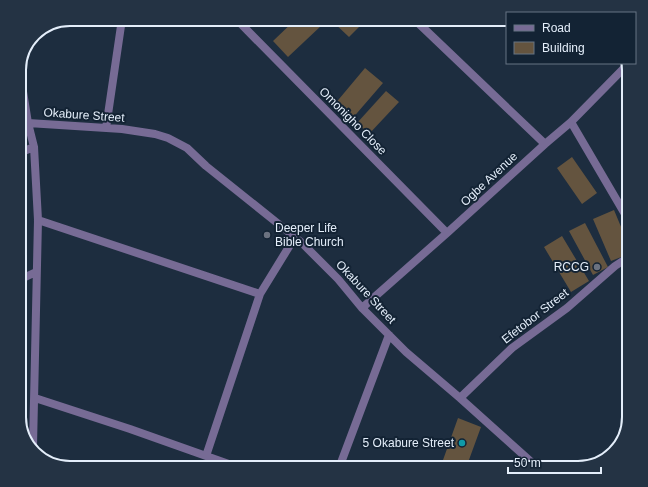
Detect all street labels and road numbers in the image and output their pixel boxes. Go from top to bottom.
street label: Omonigho Close [316,84,390,158]
street label: Okabure Street [43,105,126,125]
street label: Ogbe Avenue [458,149,521,209]
street label: Okabure Street [333,257,399,327]
street label: Efetobor Street [499,285,572,346]

